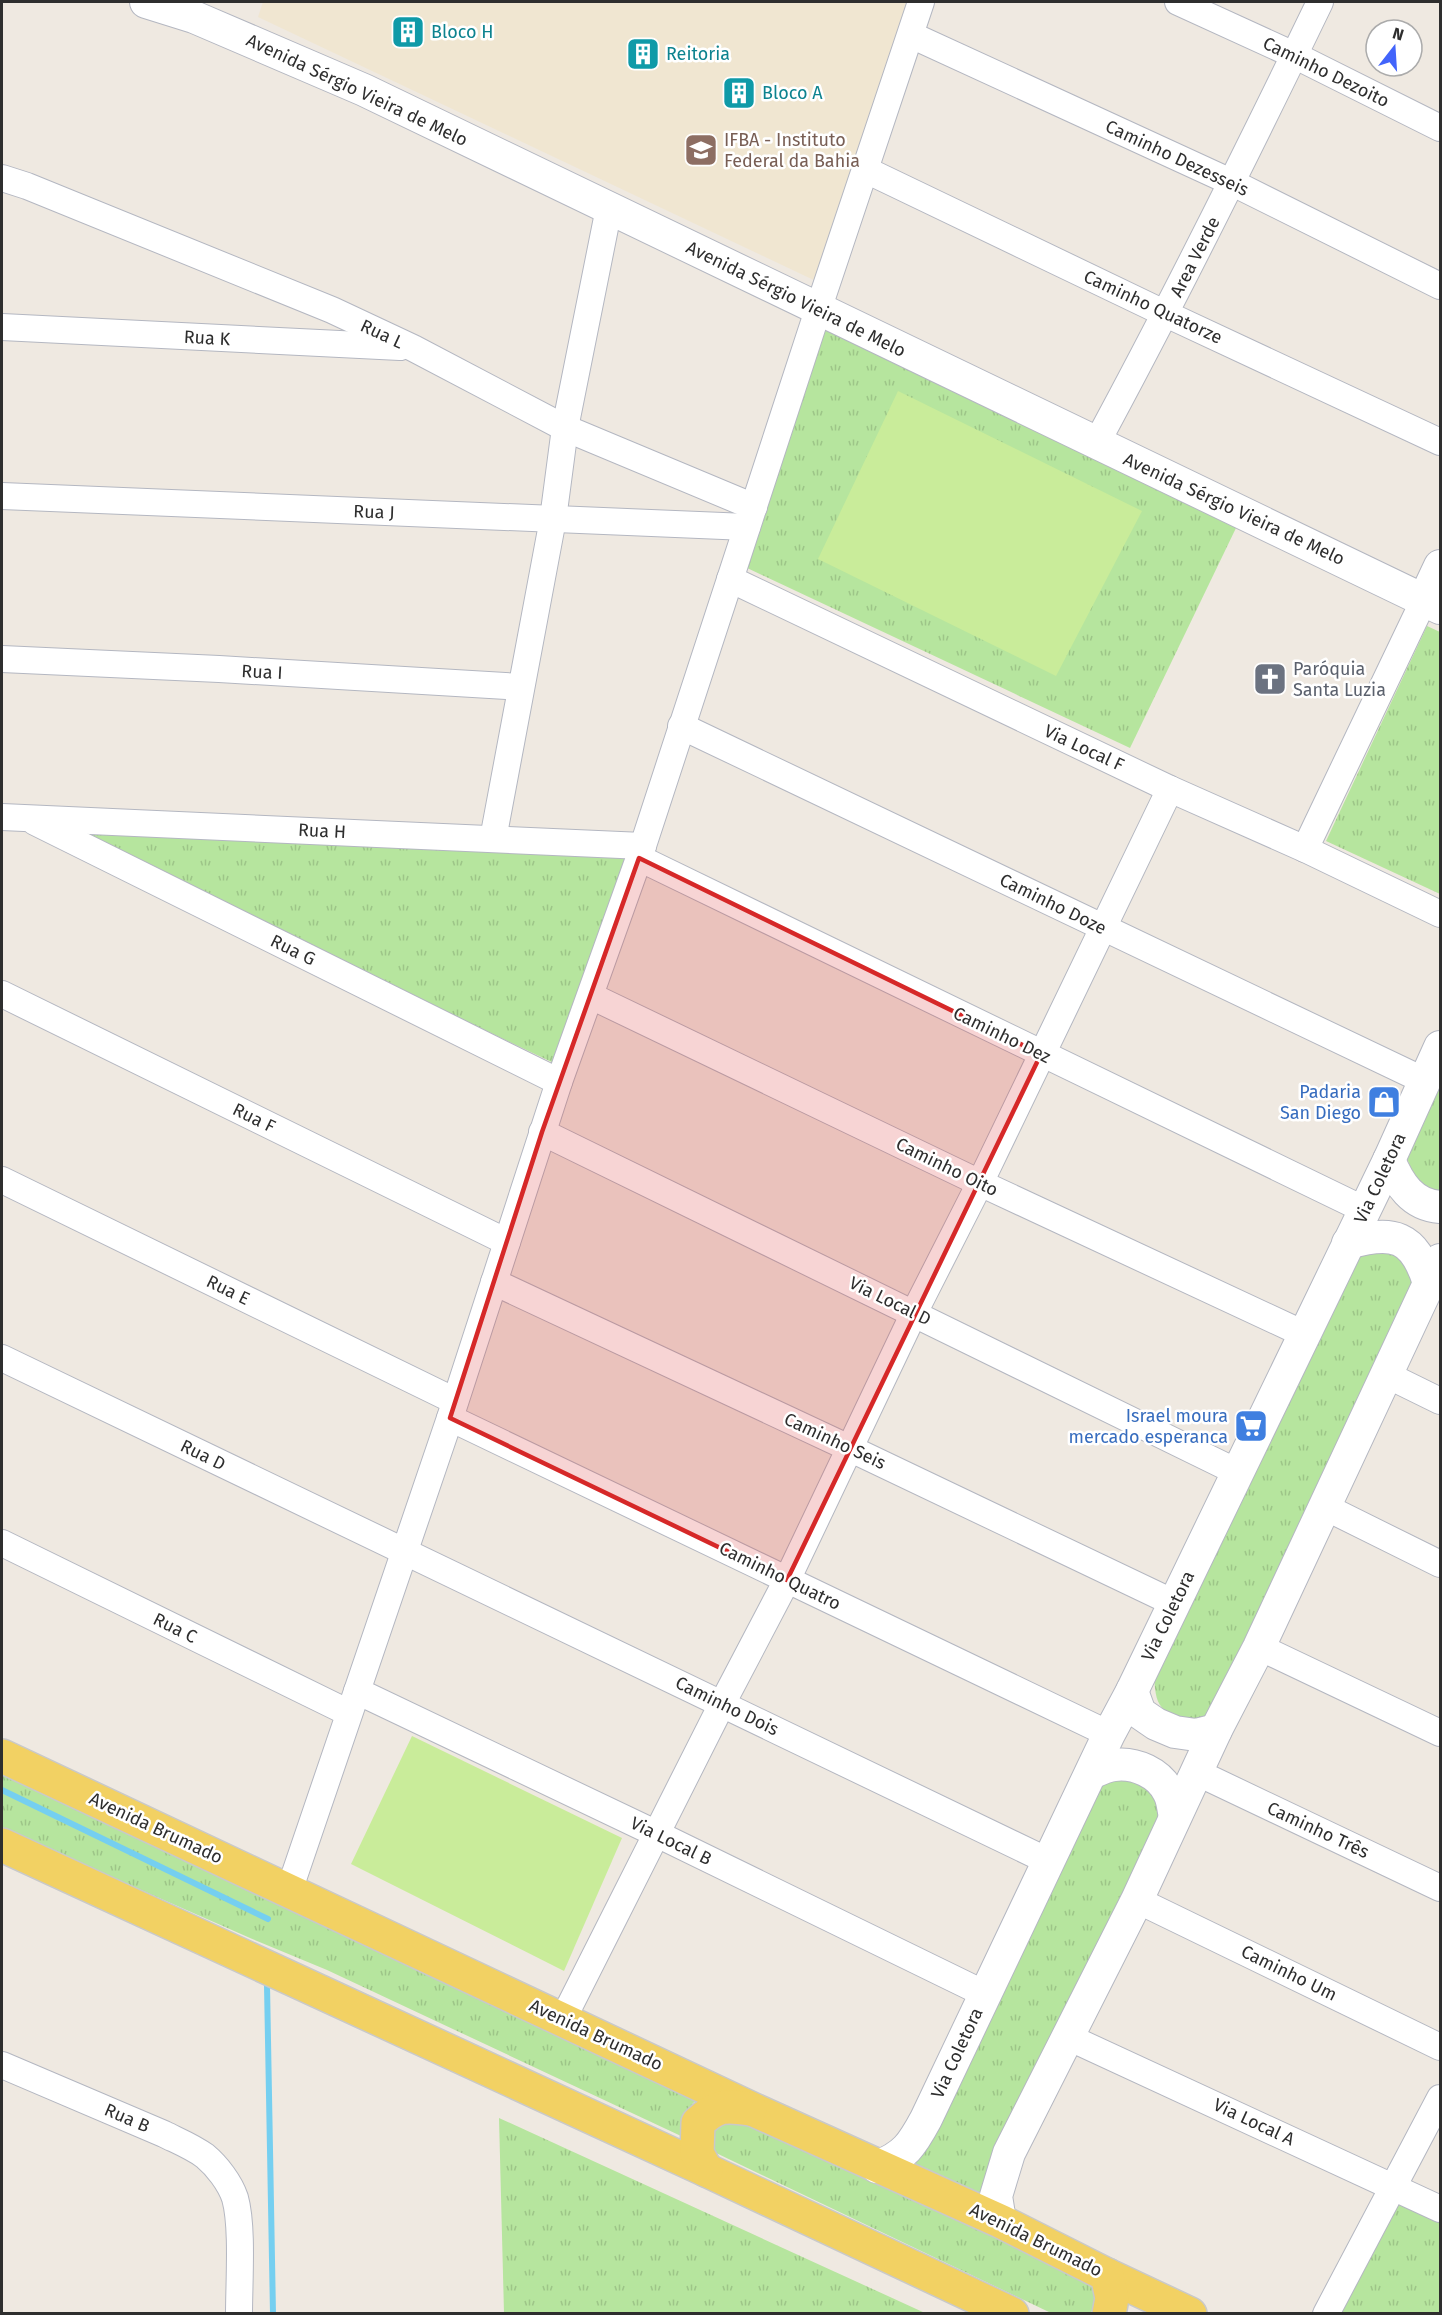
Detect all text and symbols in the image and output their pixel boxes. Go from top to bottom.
building icon: Bloco H [390,14,426,50]
north arrow [1364,18,1424,78]
place label: Bloco H [431,21,493,43]
text: N [1390,23,1406,45]
street label: Avenida Sérgio Vieira de Melo [243,29,471,151]
street label: Caminho Dezoito [1259,32,1393,112]
building icon: Reitoria [625,36,661,72]
place label: Reitoria [666,43,730,65]
building icon: Bloco A [721,75,757,111]
place label: Bloco A [762,82,823,104]
street label: Caminho Dezesseis [1102,115,1252,201]
place label: IFBA - Instituto Federal da Bahia [724,129,860,172]
school or university icon: IFBA - Instituto Federal da Bahia [683,132,719,168]
street label: Area Verde [1165,213,1225,301]
street label: Avenida Sérgio Vieira de Melo [683,236,909,362]
street label: Caminho Quatorze [1080,265,1226,349]
street label: Rua L [357,315,407,353]
street label: Rua K [183,326,231,350]
street label: Avenida Sérgio Vieira de Melo [1120,448,1348,570]
street label: Rua J [353,500,395,524]
place label: Paróquia Santa Luzia [1293,658,1386,701]
street label: Rua I [241,660,283,684]
church icon: Paróquia Santa Luzia [1252,661,1288,697]
street label: Via Local F [1041,720,1128,776]
street label: Rua H [297,819,347,843]
street label: Caminho Doze [996,869,1110,939]
street label: Rua G [267,930,319,970]
street label: Caminho Dez [950,1002,1054,1068]
place label: Padaria San Diego [1280,1081,1361,1124]
shop icon: Padaria San Diego [1366,1084,1402,1120]
street label: Rua F [229,1098,279,1138]
street label: Via Coletora [1349,1129,1411,1227]
street label: Caminho Oito [892,1133,1002,1201]
street label: Rua E [203,1270,253,1310]
street label: Via Local D [845,1272,935,1330]
place label: Israel moura mercado esperanca [1069,1405,1228,1448]
street label: Caminho Seis [781,1408,889,1474]
supermarket icon: Israel moura mercado esperanca [1233,1408,1269,1444]
street label: Rua D [177,1435,229,1475]
street label: Caminho Quatro [716,1537,844,1615]
street label: Via Coletora [1137,1567,1199,1665]
street label: Rua C [149,1608,201,1648]
street label: Caminho Dois [672,1672,782,1740]
street label: Avenida Brumado [86,1787,226,1869]
street label: Caminho Três [1264,1797,1372,1863]
street label: Via Local B [627,1812,715,1870]
street label: Caminho Um [1237,1940,1341,2006]
street label: Avenida Brumado [526,1994,666,2076]
street label: Via Coletora [926,2004,988,2102]
street label: Via Local A [1210,2094,1299,2151]
street label: Rua B [101,2099,153,2137]
street label: Avenida Brumado [966,2198,1106,2282]

